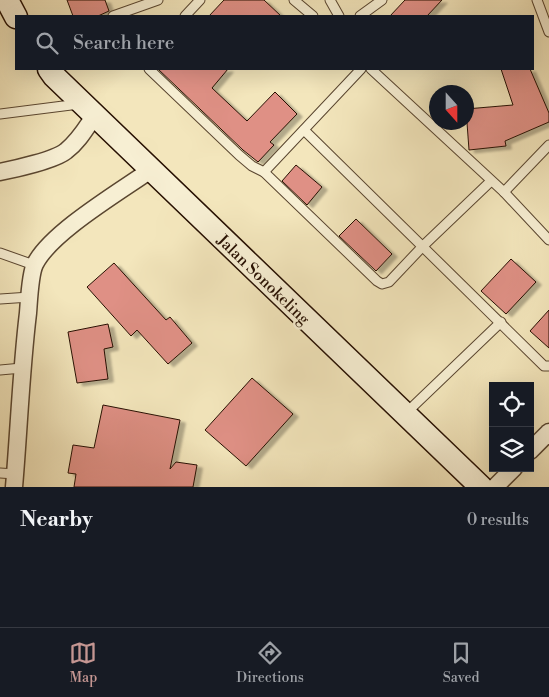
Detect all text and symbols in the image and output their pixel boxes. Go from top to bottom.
search box [15,15,534,70]
icon: search [33,29,61,57]
text: Search here [73,31,174,55]
north arrow [429,85,474,130]
street label: Jalan Sonokeling [212,230,314,330]
map controls [489,382,534,472]
button: locate [489,382,534,427]
button: layers [489,427,534,472]
text: Nearby [20,507,93,533]
text: 0 results [467,510,529,530]
tab: Map [69,639,97,687]
tab: Directions [236,639,304,687]
tab: Saved [443,639,480,687]

